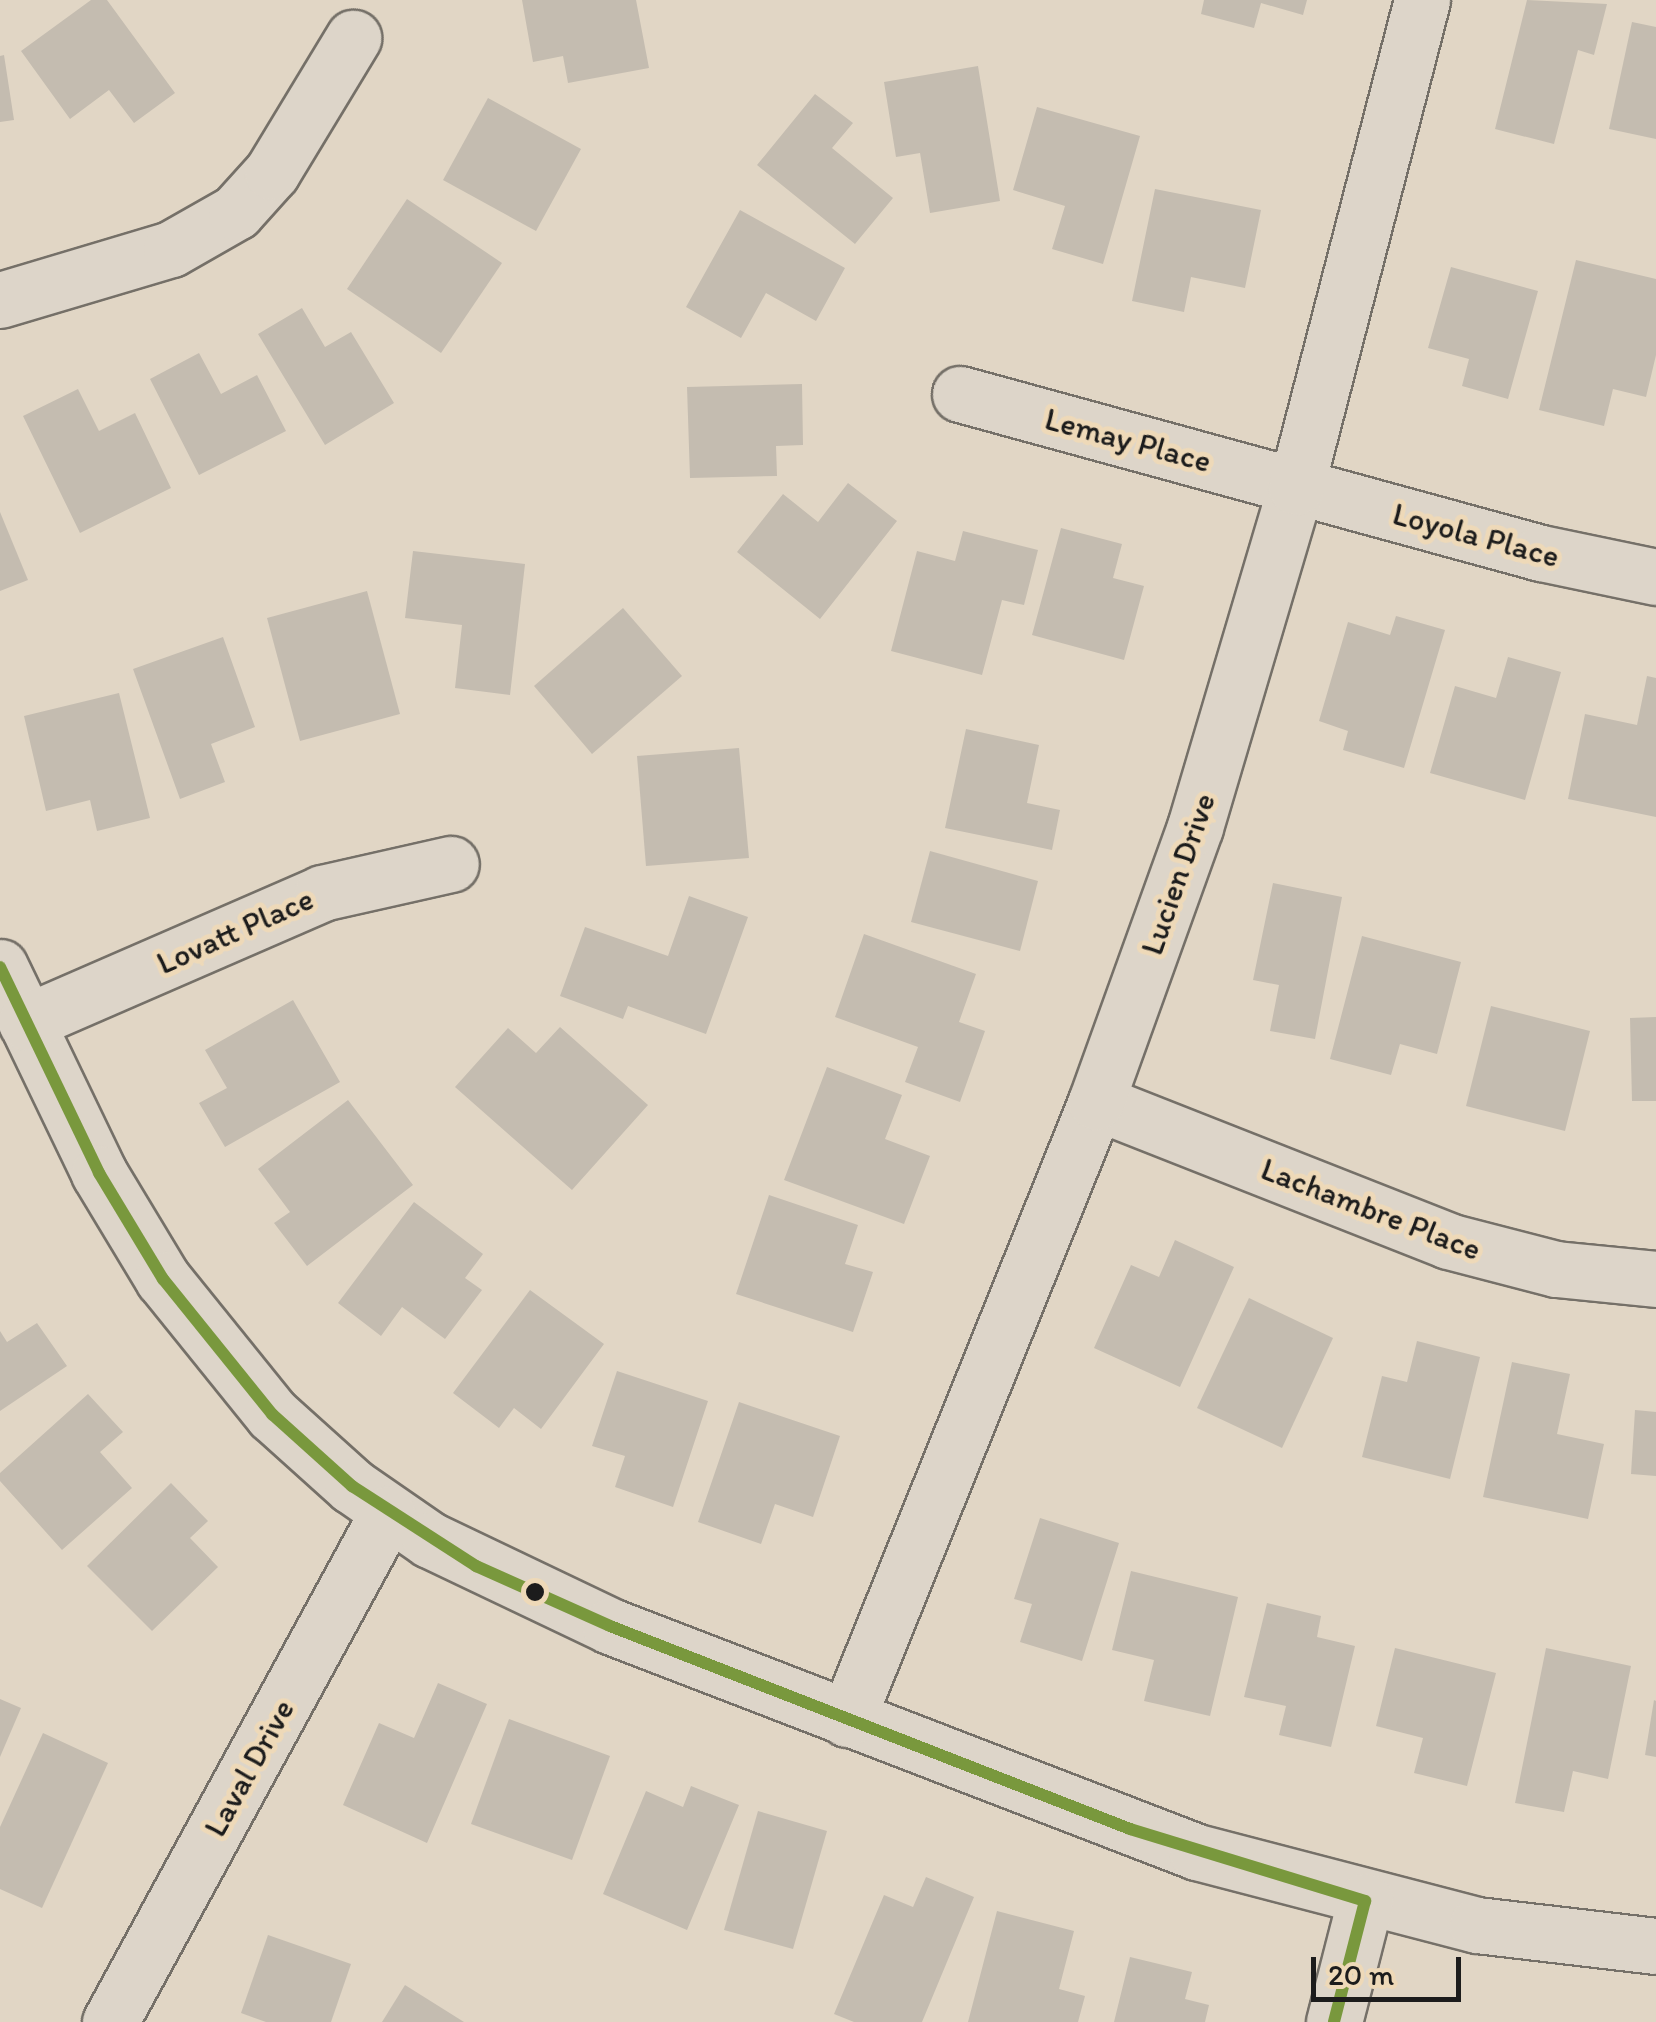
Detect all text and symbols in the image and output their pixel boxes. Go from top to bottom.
street label: Lemay Place [1041,399,1215,481]
street label: Loyola Place [1389,494,1563,576]
street label: Lucien Drive [1132,788,1224,960]
street label: Lovatt Place [151,880,319,982]
street label: Lachambre Place [1256,1150,1486,1268]
unlabelled marker [525,1582,545,1602]
street label: Laval Drive [195,1692,303,1844]
scale bar [1316,1937,1466,1999]
text: 20 m [1328,1956,1394,1993]

